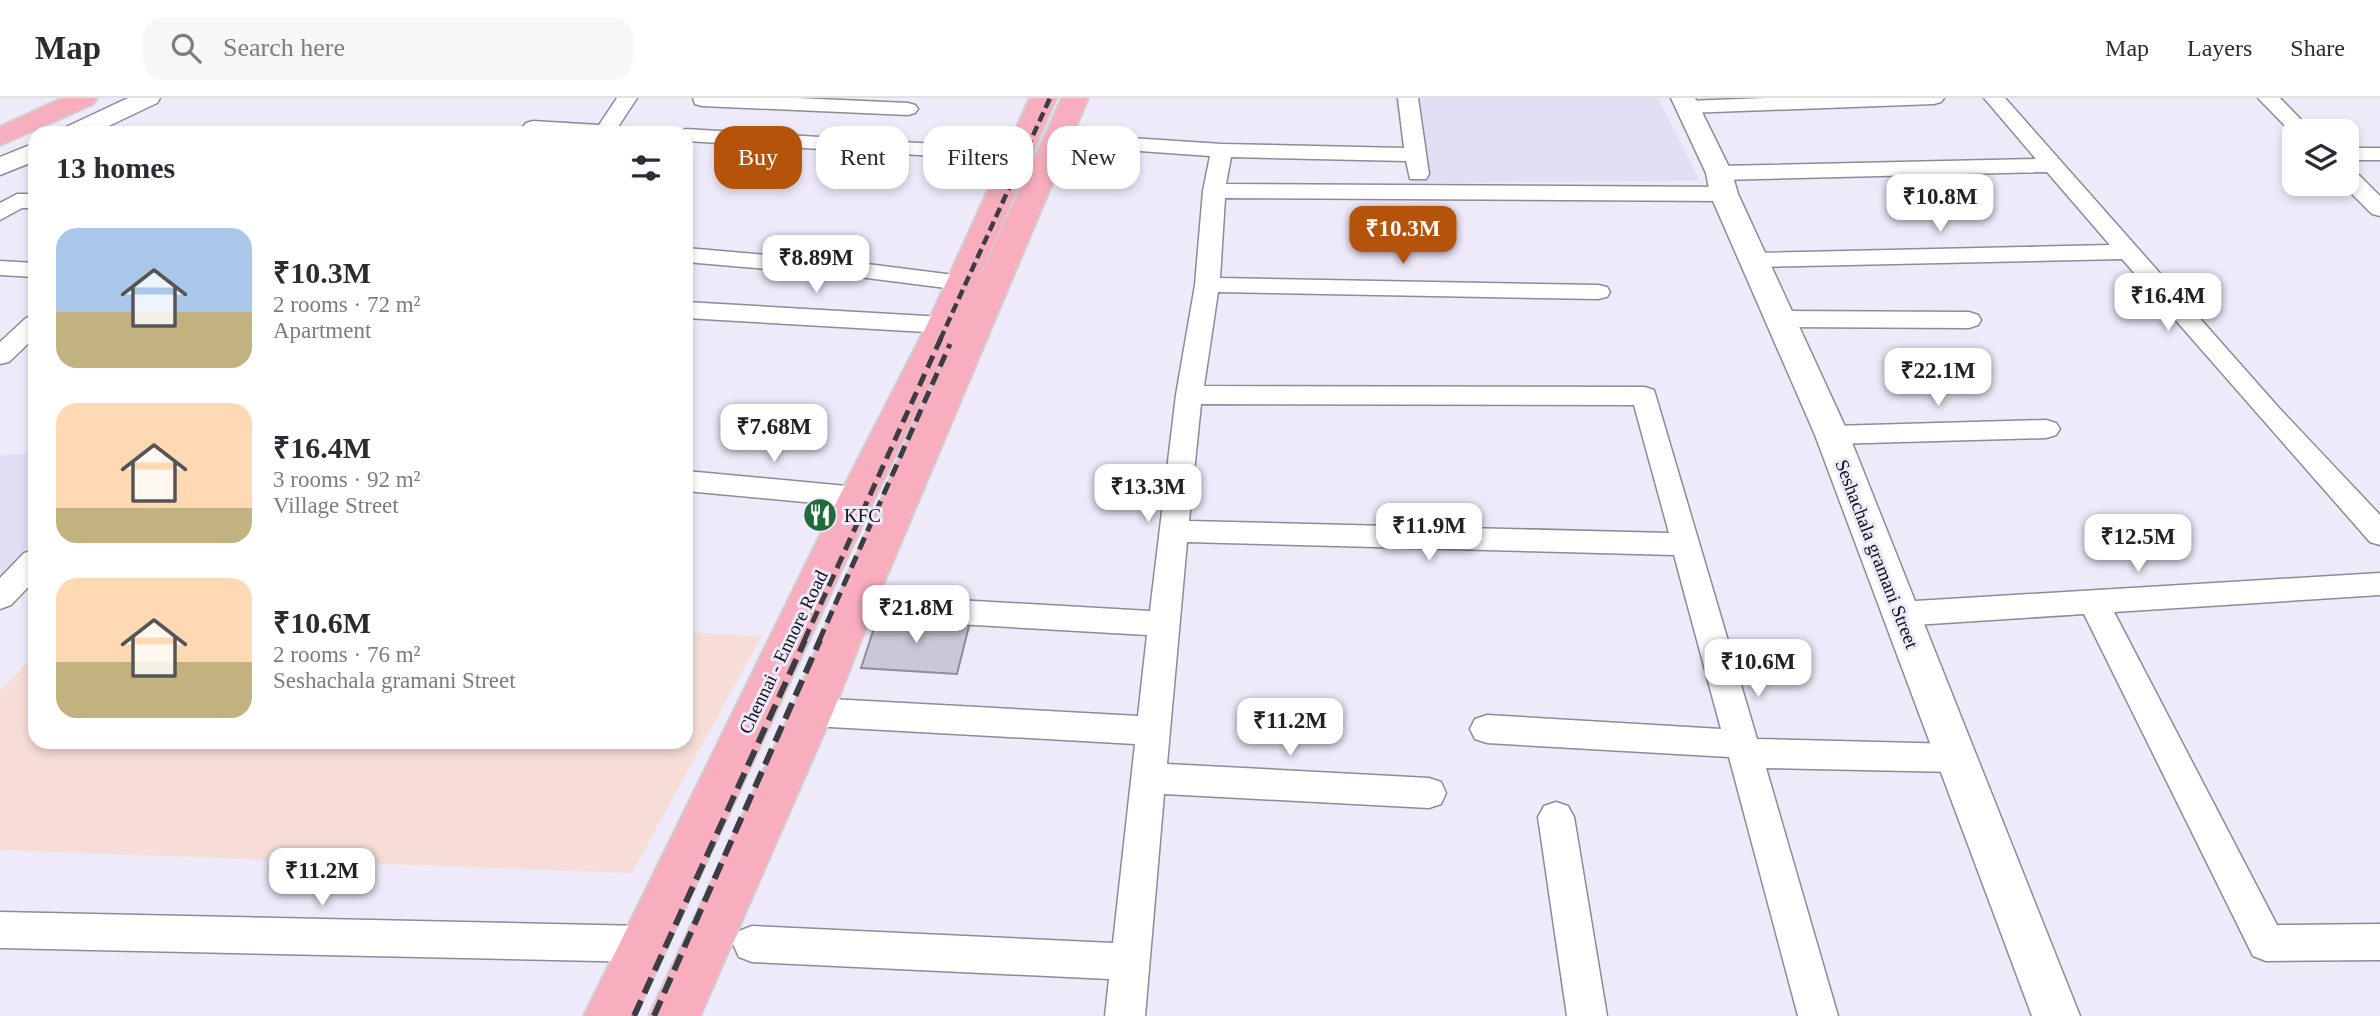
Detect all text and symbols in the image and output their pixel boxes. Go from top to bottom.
search box [143,17,633,80]
icon: search [167,29,205,67]
text: Map [35,30,101,66]
text: Search here [223,33,345,62]
text: Map [2105,35,2149,61]
text: Layers [2187,35,2252,61]
text: Share [2290,35,2345,61]
map controls [2282,119,2359,196]
button: layers [2282,119,2359,196]
chip: Buy [714,126,802,189]
chip: Rent [816,126,909,189]
chip: Filters [923,126,1033,189]
chip: New [1047,126,1140,189]
icon: filters [627,149,665,187]
text: 13 homes [56,151,175,184]
pin: ₹10.8M [1883,174,1997,234]
text: ₹10.8M [1902,184,1978,209]
pin: ₹10.3M [1346,206,1460,266]
text: ₹10.3M [1365,216,1441,241]
pin: ₹8.89M [759,236,873,295]
text: ₹8.89M [778,245,854,270]
icon: home [112,256,196,340]
text: ₹10.3M [273,256,371,289]
pin: ₹16.4M [2111,274,2225,333]
text: ₹16.4M [2130,283,2206,308]
text: 2 rooms · 72 m² [273,292,420,317]
text: Apartment [273,318,371,343]
pin: ₹22.1M [1881,348,1995,408]
text: ₹22.1M [1900,358,1976,383]
pin: ₹7.68M [717,404,831,464]
text: ₹7.68M [736,414,812,439]
icon: home [112,431,196,515]
text: ₹16.4M [273,431,371,464]
street label: Seshachala gramani Street [1831,457,1923,652]
pin: ₹13.3M [1091,464,1205,524]
text: 3 rooms · 92 m² [273,467,420,492]
text: ₹13.3M [1110,474,1186,499]
text: Village Street [273,493,399,518]
restaurant icon: KFC [801,496,839,534]
pin: ₹11.9M [1372,504,1486,563]
place label: KFC [844,505,881,526]
text: ₹11.9M [1392,513,1466,538]
pin: ₹12.5M [2081,514,2195,574]
text: ₹12.5M [2100,524,2176,549]
street label: Chennai - Ennore Road [734,567,832,737]
pin: ₹21.8M [859,586,973,645]
text: ₹21.8M [878,595,954,620]
icon: home [112,606,196,690]
text: ₹10.6M [273,606,371,639]
pin: ₹10.6M [1701,640,1815,699]
text: 2 rooms · 76 m² [273,642,420,667]
text: ₹10.6M [1720,649,1796,674]
text: Seshachala gramani Street [273,668,516,693]
pin: ₹11.2M [1233,698,1347,758]
text: ₹11.2M [1253,708,1327,733]
pin: ₹11.2M [265,848,379,908]
text: ₹11.2M [285,858,359,883]

